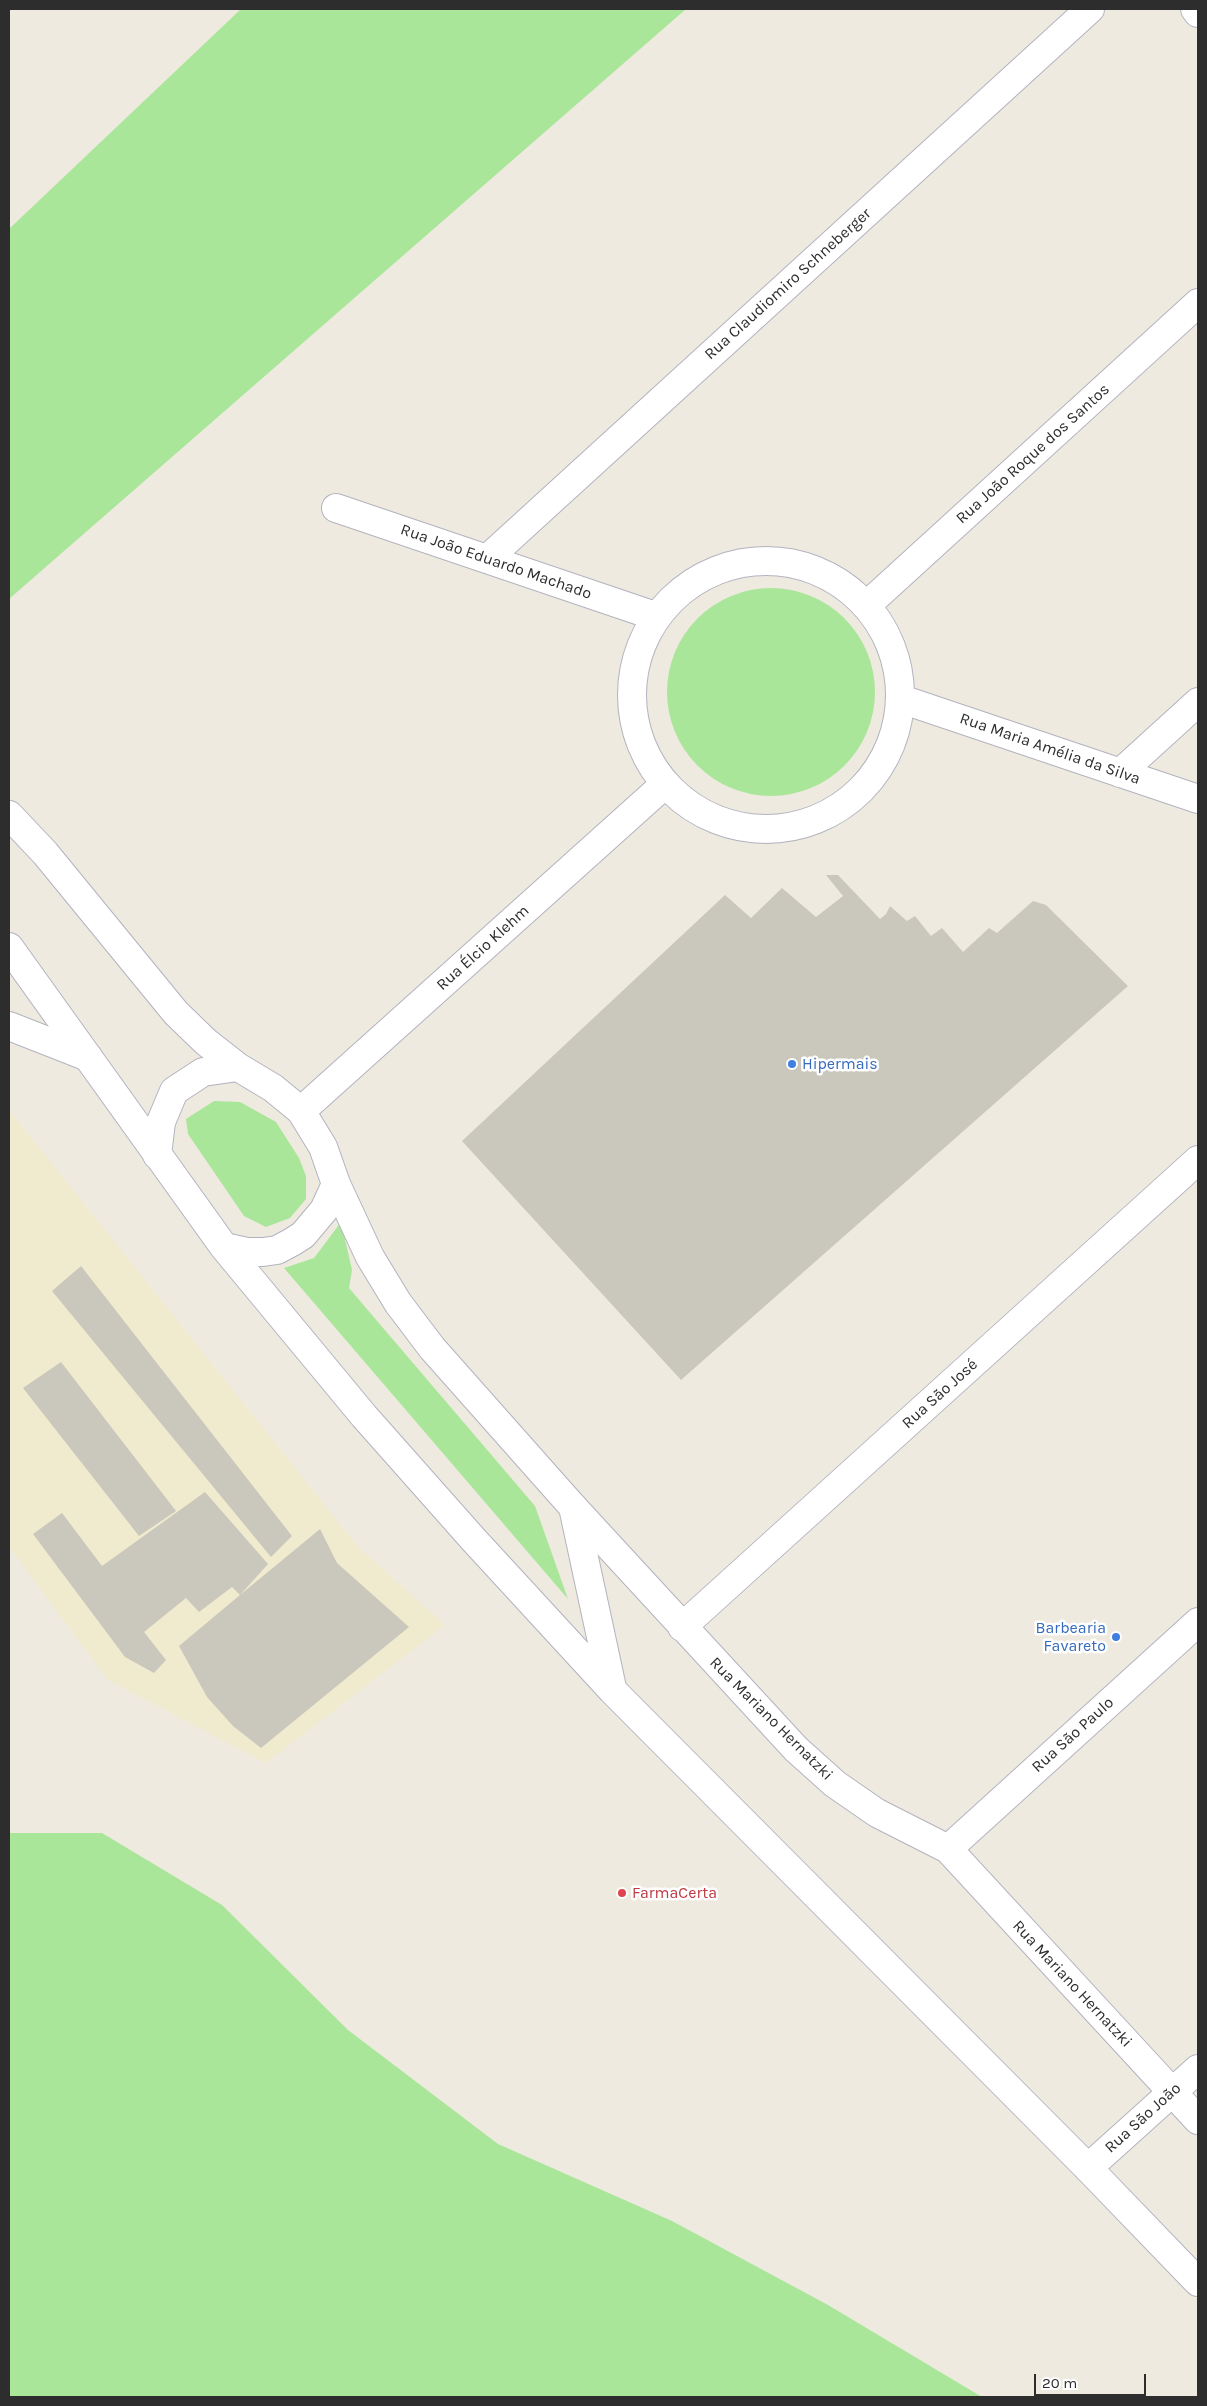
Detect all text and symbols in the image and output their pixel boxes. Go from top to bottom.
street label: Rua Claudiomiro Schneberger [701,204,875,364]
street label: Rua João Roque dos Santos [952,380,1114,528]
street label: Rua João Eduardo Machado [398,520,594,604]
street label: Rua Maria Amélia da Silva [957,709,1143,789]
street label: Rua Élcio Klehm [433,901,533,995]
place label: Hipermais [802,1054,878,1074]
marker: Hipermais [786,1058,798,1070]
street label: Rua São José [898,1355,982,1433]
place label: Barbearia Favareto [1036,1618,1106,1656]
marker: Barbearia Favareto [1110,1631,1122,1643]
street label: Rua Mariano Hernatzki [705,1653,837,1785]
street label: Rua São Paulo [1028,1693,1118,1777]
place label: FarmaCerta [632,1883,717,1903]
marker: FarmaCerta [616,1887,628,1899]
street label: Rua Mariano Hernatzki [1008,1917,1136,2051]
street label: Rua São João [1101,2079,1185,2157]
scale bar [1037,2364,1150,2396]
text: 20 m [1042,2374,1077,2392]

